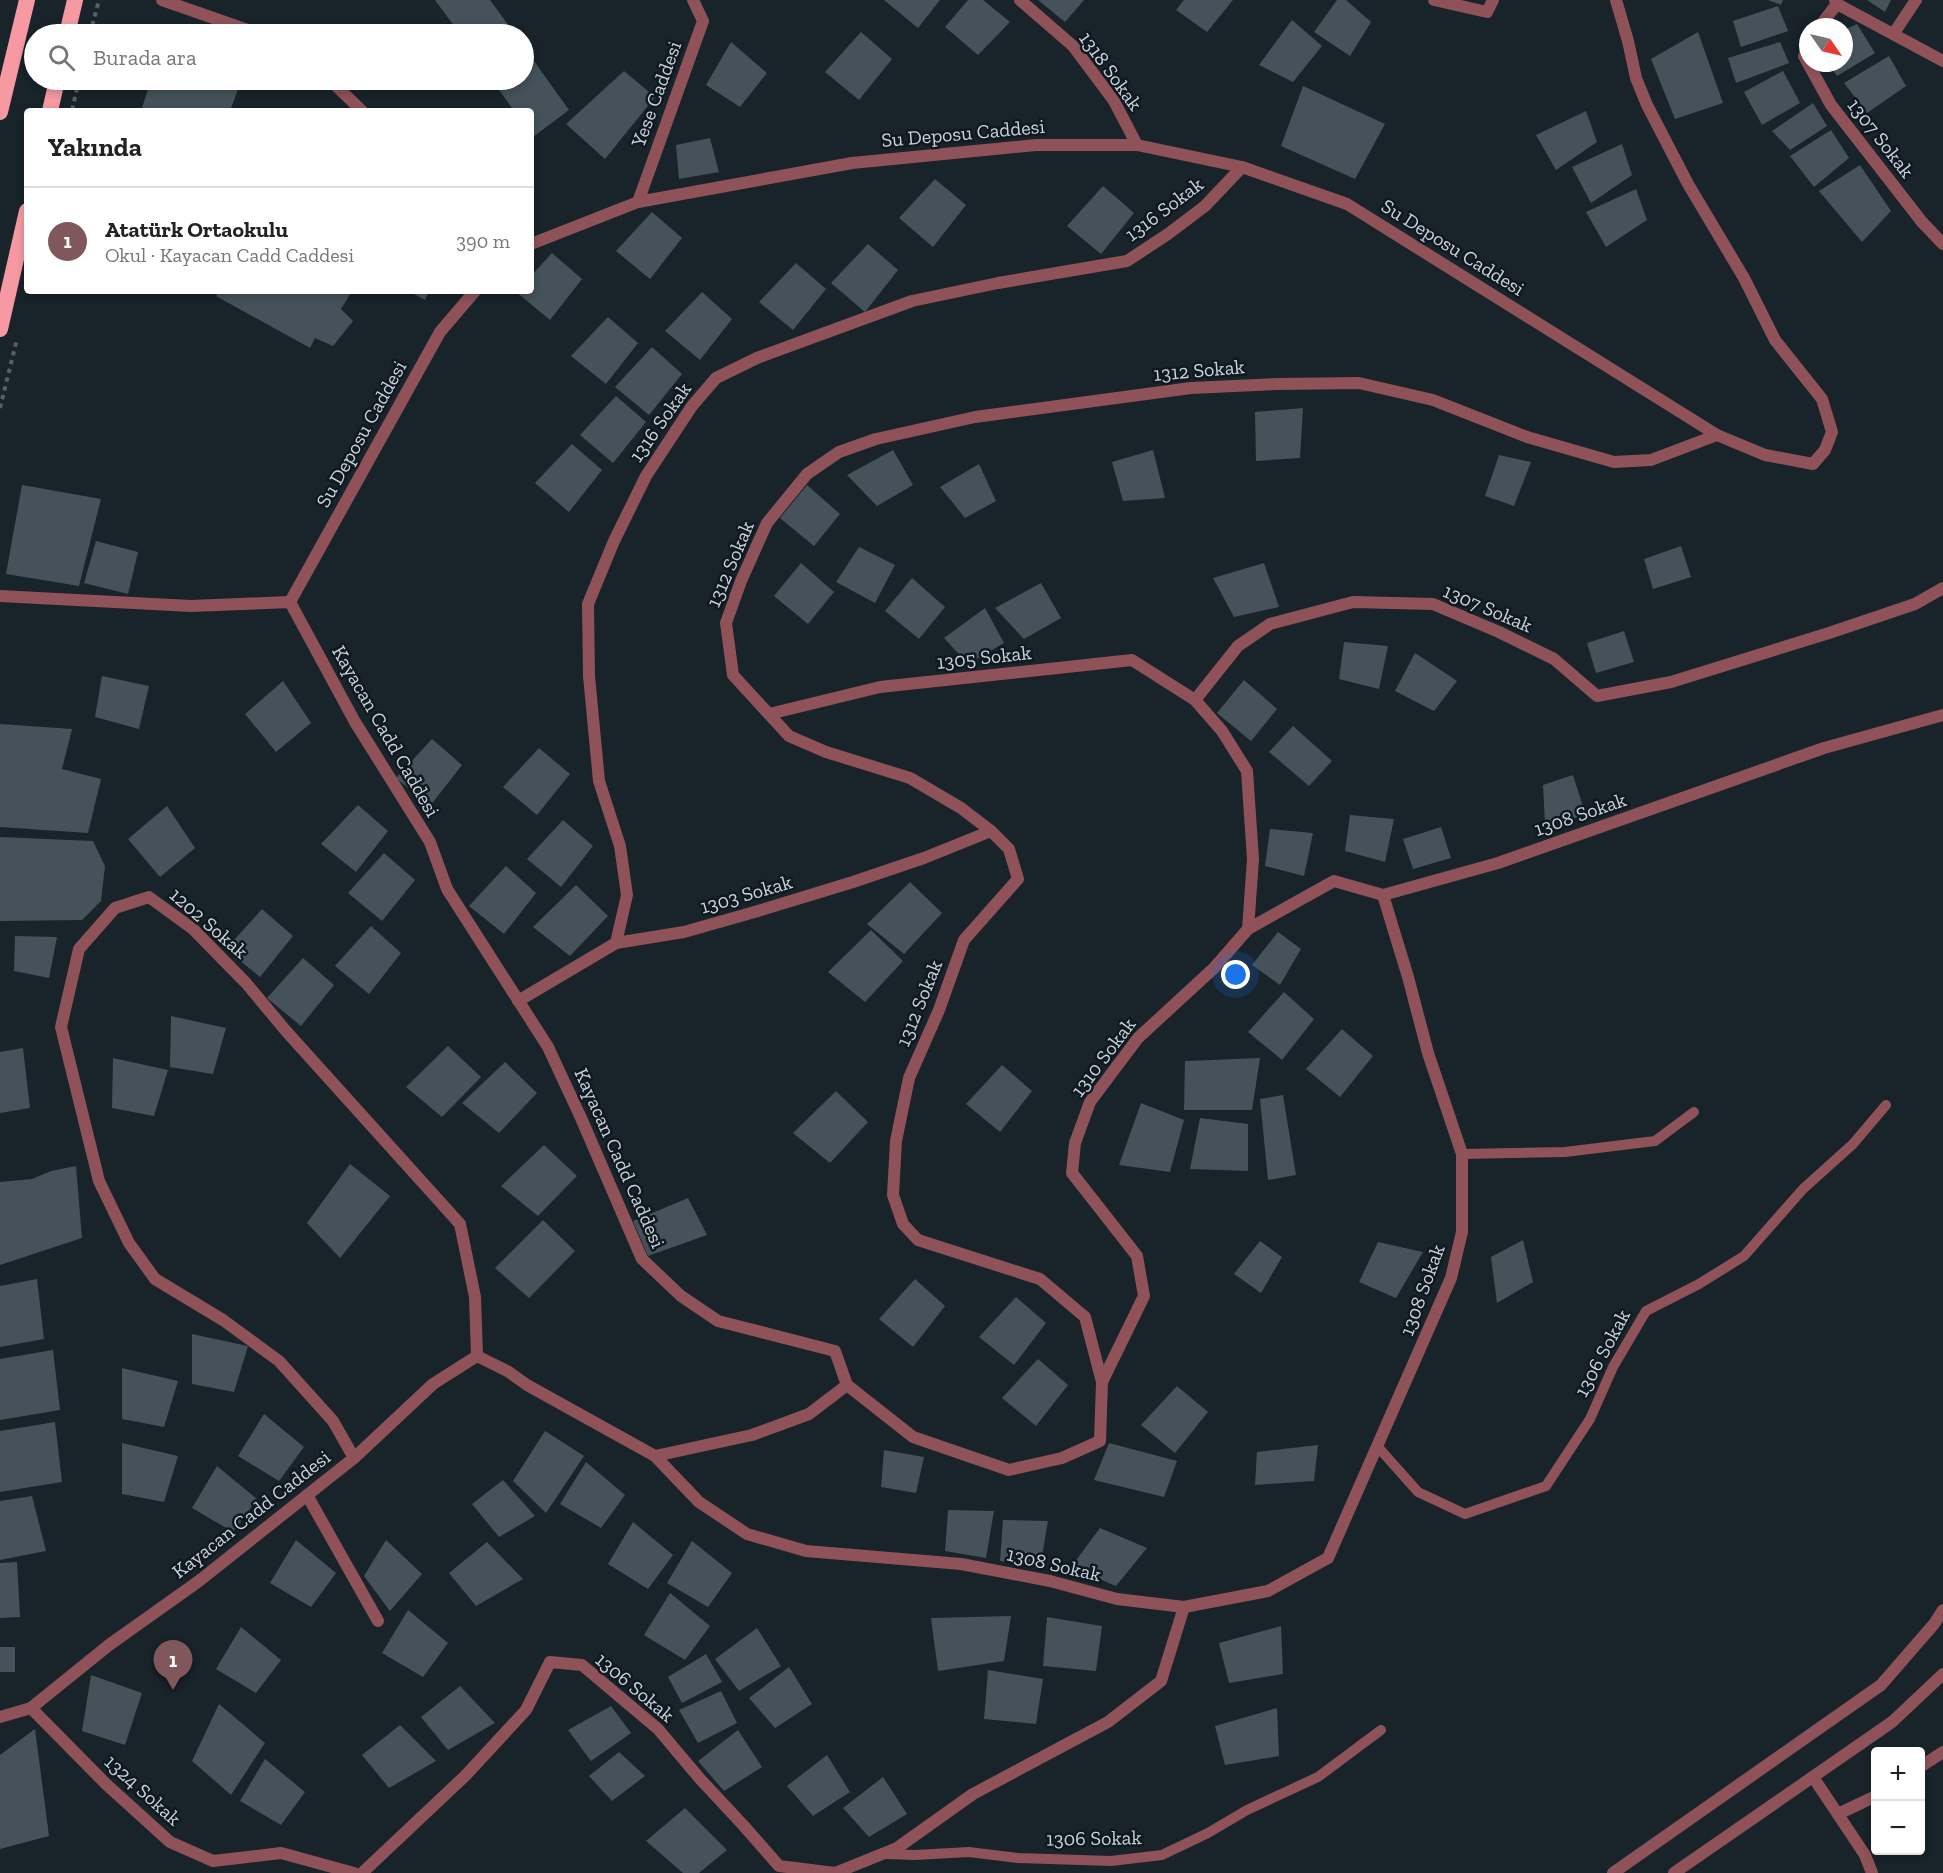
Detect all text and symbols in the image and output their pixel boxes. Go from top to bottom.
north arrow [1799,18,1853,72]
search box [24,24,534,90]
street label: 1318 Sokak [1074,27,1148,116]
street label: Yese Caddesi [625,37,686,151]
icon: search [45,41,78,74]
text: Burada ara [93,44,197,71]
street label: 1307 Sokak [1843,93,1920,183]
street label: Su Deposu Caddesi [880,114,1046,152]
text: Yakında [48,131,142,163]
street label: 1316 Sokak [1120,171,1208,246]
street label: Su Deposu Caddesi [1377,193,1529,301]
text: Atatürk Ortaokulu [105,216,288,243]
text: 1 [63,229,72,253]
text: 390 m [456,229,510,253]
text: Okul · Kayacan Cadd Caddesi [105,243,354,267]
street label: 1312 Sokak [1152,354,1246,386]
street label: Su Deposu Caddesi [311,356,411,512]
street label: 1316 Sokak [624,377,696,466]
street label: 1312 Sokak [701,517,759,611]
street label: 1307 Sokak [1440,579,1537,638]
street label: 1305 Sokak [935,640,1033,674]
street label: Kayacan Cadd Caddesi [327,641,445,821]
street label: 1308 Sokak [1531,787,1630,841]
street label: 1303 Sokak [697,869,795,919]
street label: 1202 Sokak [165,883,253,964]
street label: 1312 Sokak [891,956,947,1050]
your location [1221,960,1250,989]
street label: 1310 Sokak [1066,1012,1141,1101]
street label: Kayacan Cadd Caddesi [570,1064,671,1252]
street label: 1308 Sokak [1394,1240,1450,1339]
street label: 1306 Sokak [1569,1305,1635,1401]
street label: Kayacan Cadd Caddesi [167,1445,335,1583]
street label: 1308 Sokak [1005,1542,1104,1587]
pin: 1 [154,1640,192,1690]
street label: 1306 Sokak [591,1647,680,1727]
map controls [1871,1747,1925,1855]
button: + [1871,1747,1925,1801]
street label: 1324 Sokak [100,1749,187,1831]
button: − [1871,1801,1925,1855]
street label: 1306 Sokak [1046,1825,1143,1851]

